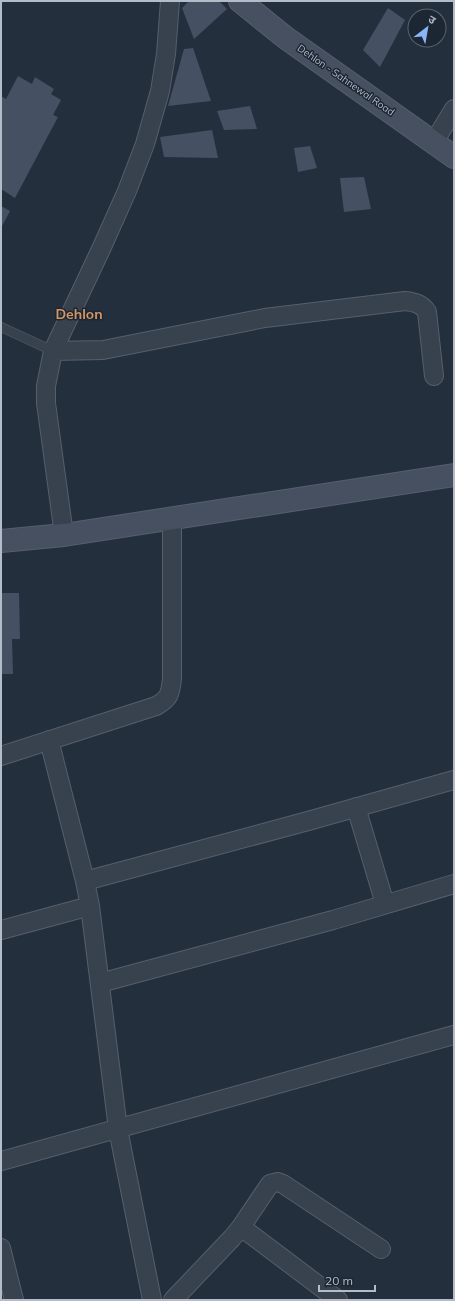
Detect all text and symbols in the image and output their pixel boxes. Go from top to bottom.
north arrow [407,8,447,48]
text: उ [426,12,439,27]
street label: Dehlon - Sahnewal Road [295,42,397,118]
district label: Dehlon [55,305,103,323]
scale bar [319,1267,375,1293]
text: 20 m [325,1273,353,1288]

